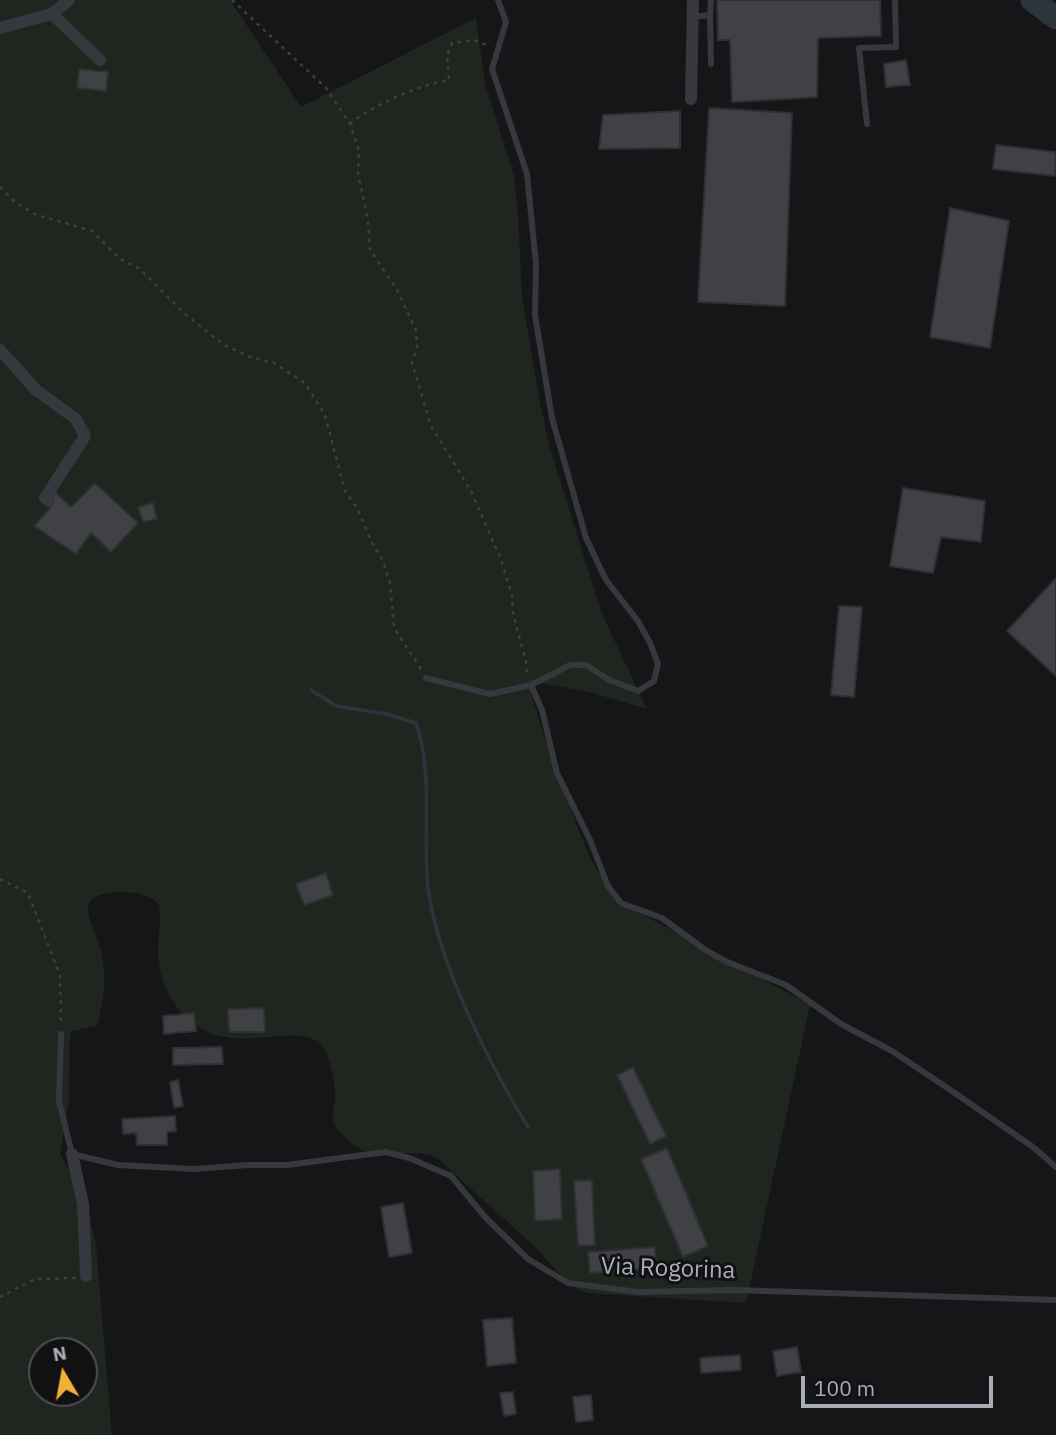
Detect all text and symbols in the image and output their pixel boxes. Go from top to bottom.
street label: Via Rogorina [600,1252,736,1286]
north arrow [28,1337,98,1407]
text: N [51,1340,69,1366]
scale bar [804,1362,996,1406]
text: 100 m [814,1374,875,1402]

